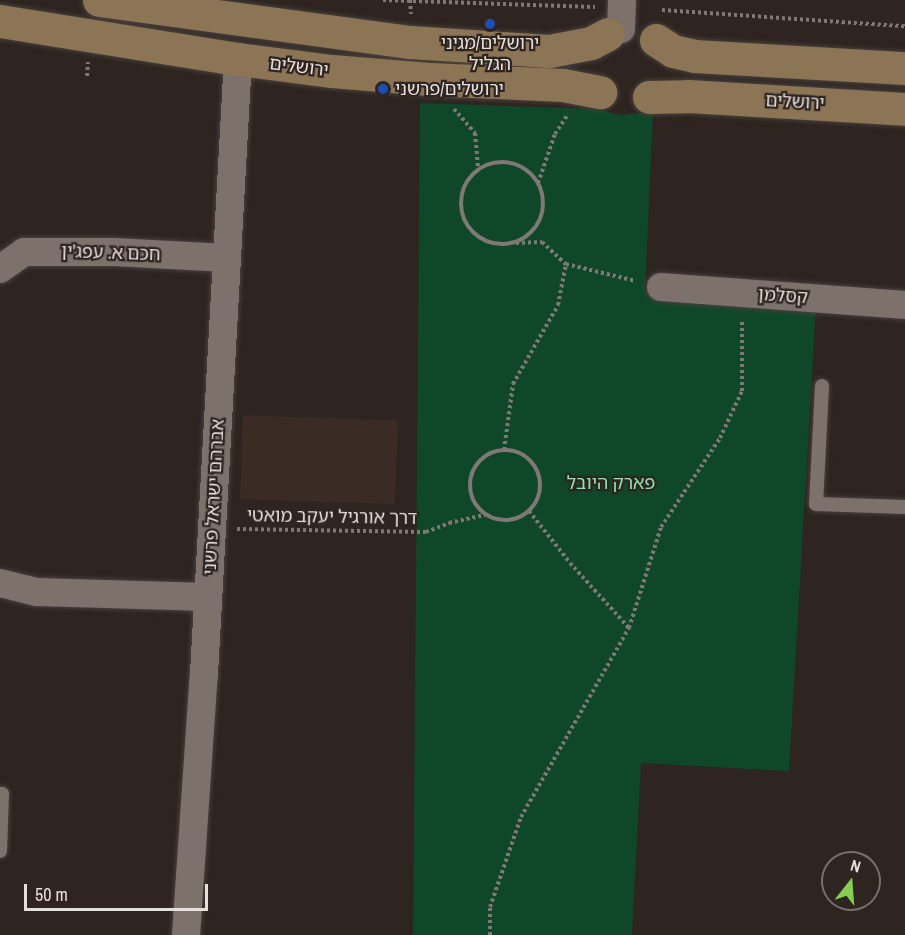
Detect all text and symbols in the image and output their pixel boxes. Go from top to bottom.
marker: ירושלים/מגיני הגליל [483,17,497,31]
place label: ירושלים/מגיני הגליל [441,33,539,76]
street label: ירושלים [268,53,330,81]
place label: ירושלים/פרשני [395,78,504,100]
marker: ירושלים/פרשני [376,82,390,96]
street label: ירושלים [765,90,825,114]
street label: חכם א. עפג'ין [61,240,161,266]
street label: קסלמן [757,283,809,309]
street label: אברהם ישראל פרשני [199,418,229,576]
park label: פארק היובל [567,472,655,494]
street label: דרך אורגיל יעקב מואטי [247,505,417,529]
north arrow [821,851,881,911]
text: N [848,854,863,878]
scale bar [27,872,212,910]
text: 50 m [35,882,68,907]

